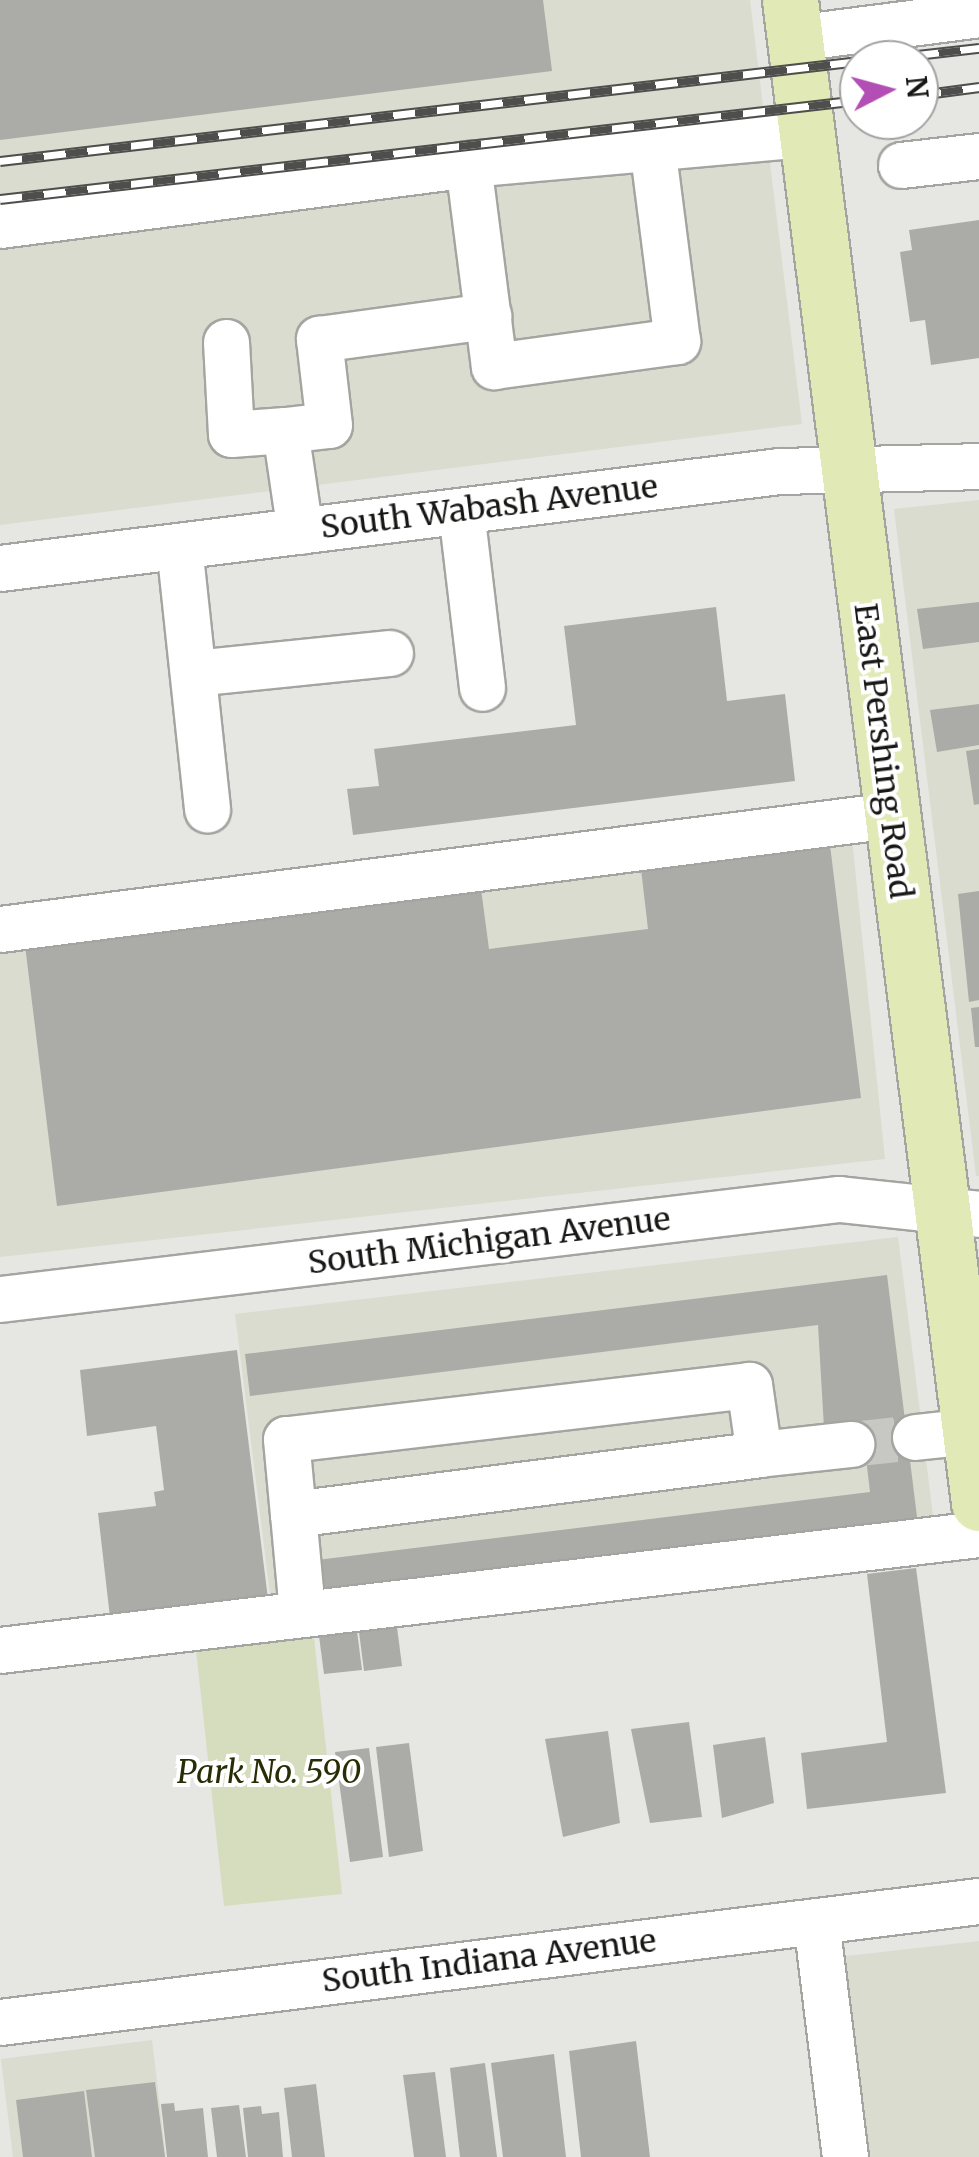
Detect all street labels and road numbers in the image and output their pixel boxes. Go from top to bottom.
street label: South Wabash Avenue [318,467,660,547]
street label: East Pershing Road [846,601,920,901]
street label: South Michigan Avenue [306,1200,672,1282]
street label: South Indiana Avenue [320,1921,658,2001]

